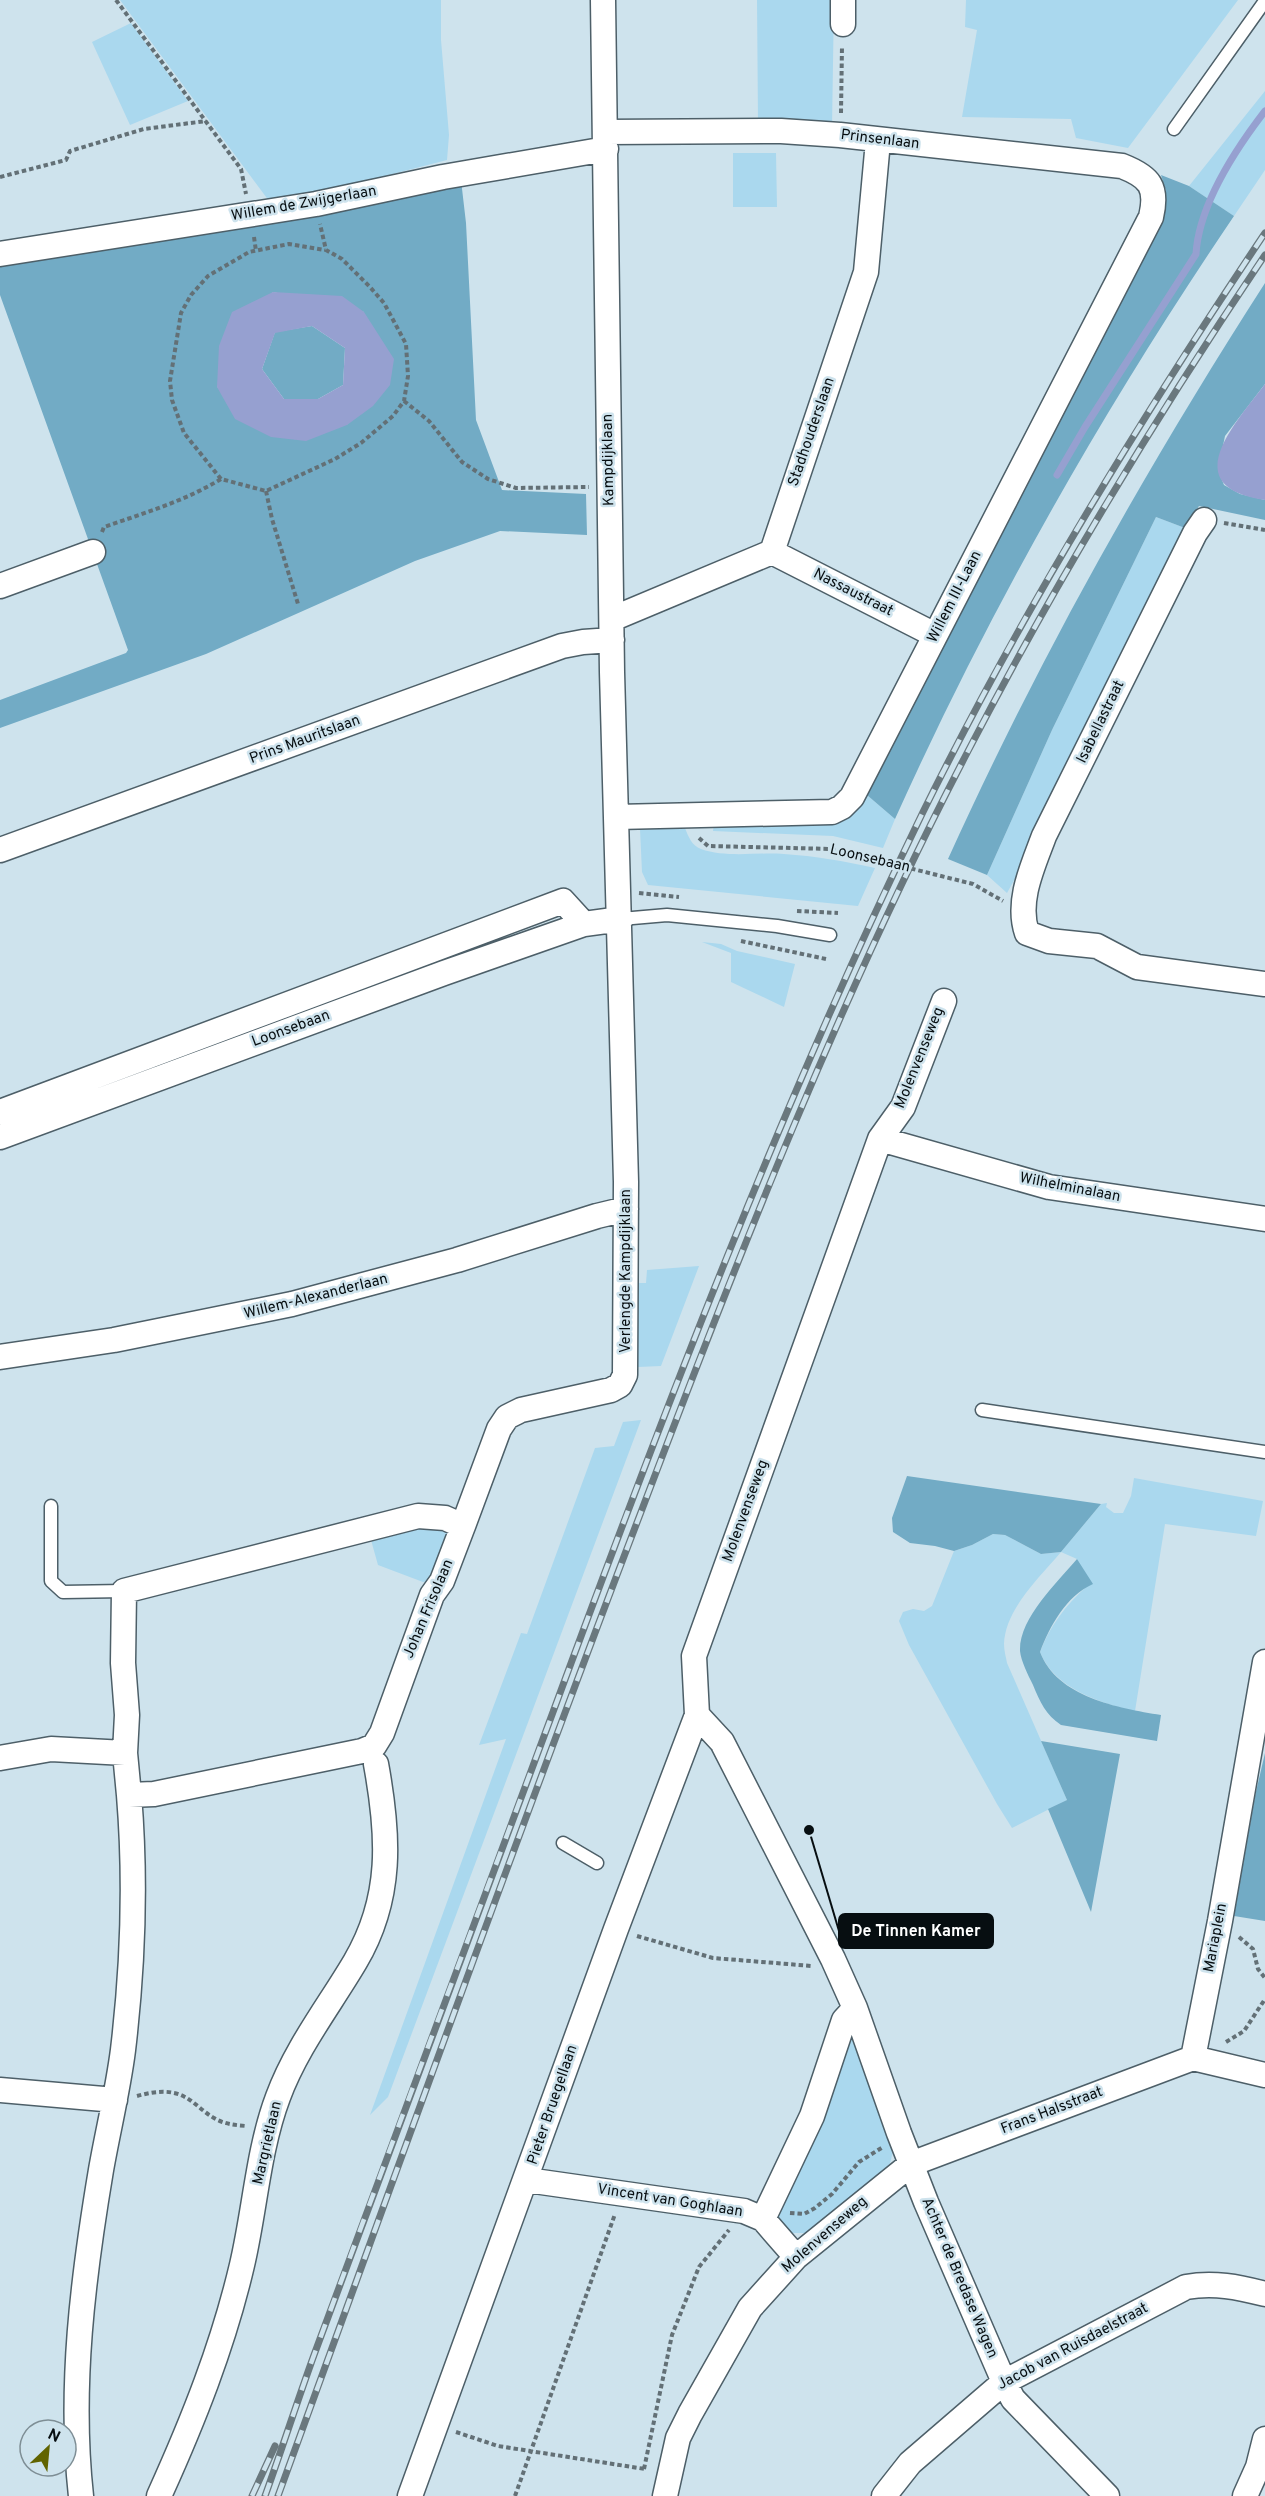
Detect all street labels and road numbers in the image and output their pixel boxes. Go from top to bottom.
street label: Prinsenlaan [839,126,921,154]
street label: Willem de Zwijgerlaan [230,182,378,226]
street label: Stadhouderslaan [784,375,840,489]
street label: Kampdijklaan [599,414,619,506]
street label: Willem III-Laan [924,548,986,646]
street label: Nassaustraat [810,565,896,621]
street label: Isabellastraat [1073,677,1129,767]
street label: Prins Mauritslaan [247,711,363,769]
street label: Loonsebaan [828,841,912,877]
street label: Molenvenseweg [891,1005,949,1111]
street label: Loonsebaan [249,1006,333,1052]
street label: Wilhelminalaan [1018,1169,1122,1207]
street label: Verlengde Kampdijklaan [617,1189,636,1353]
street label: Willem-Alexanderlaan [242,1270,390,1324]
street label: Molenvenseweg [719,1457,773,1565]
street label: Johan Frisolaan [400,1557,458,1661]
street label: Mariaplein [1200,1902,1232,1974]
street label: Pieter Bruegellaan [524,2043,582,2167]
street label: Frans Halsstraat [998,2083,1106,2139]
street label: Margrietlaan [249,2099,287,2187]
street label: Vincent van Goghlaan [596,2180,744,2222]
street label: Molenvenseweg [778,2193,872,2277]
street label: Achter de Bredase Wagen [917,2195,1001,2361]
street label: Jacob van Ruisdaelstraat [994,2299,1152,2395]

